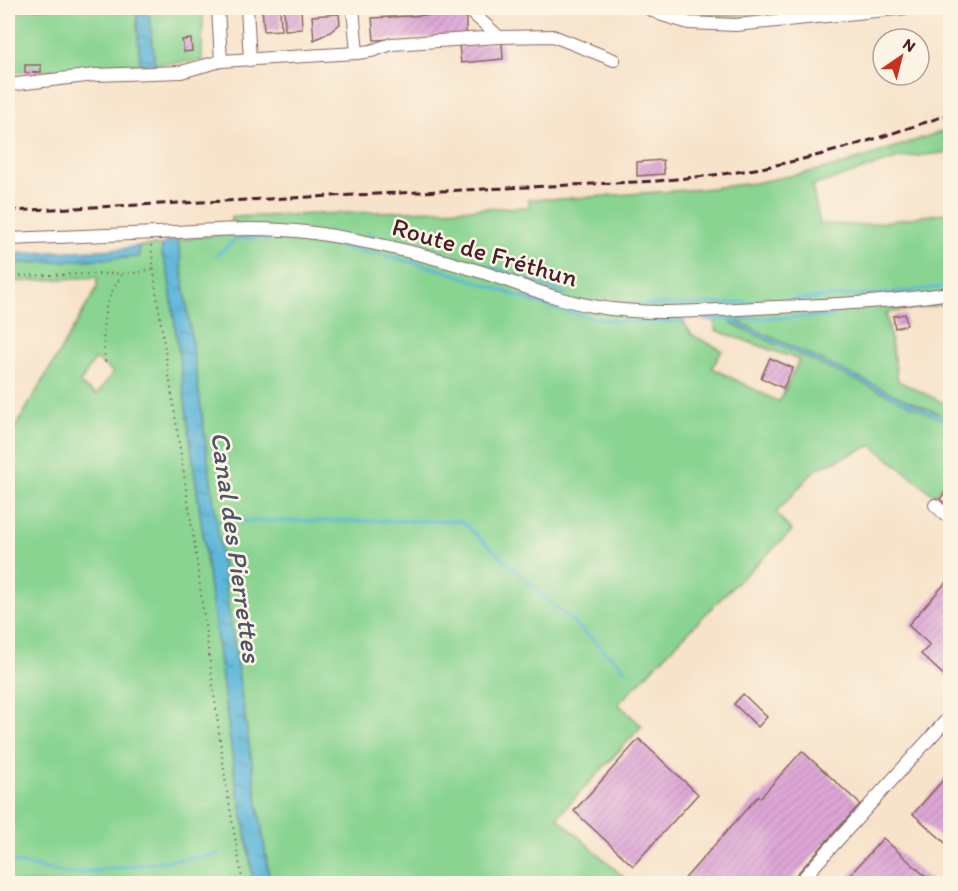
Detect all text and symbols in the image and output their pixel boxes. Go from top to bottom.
north arrow [871,27,931,87]
text: N [899,34,919,56]
street label: Route de Fréthun [388,210,582,294]
water label: Canal des Pierrettes [204,429,269,665]

